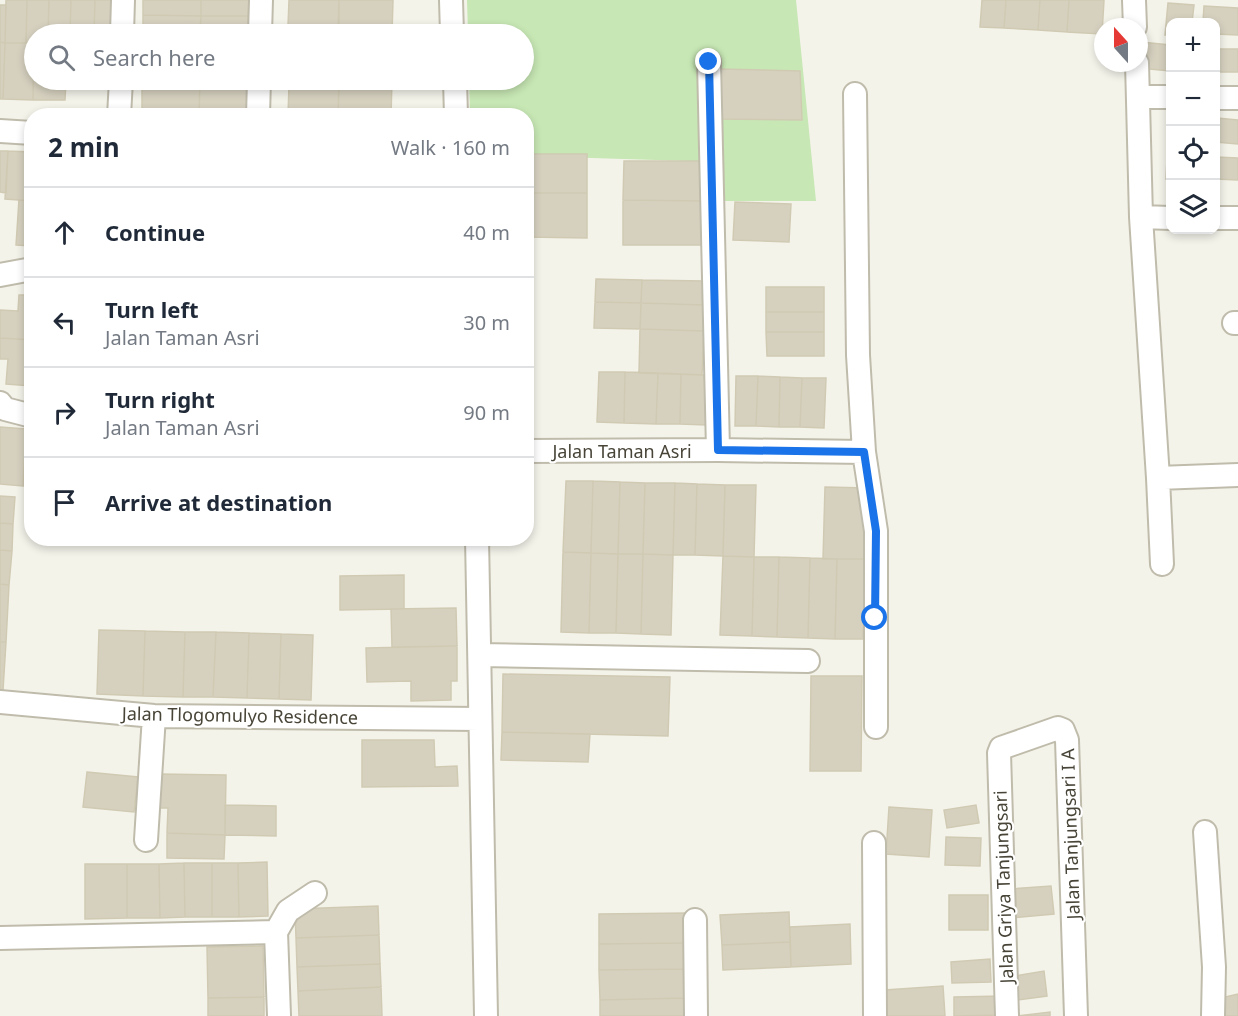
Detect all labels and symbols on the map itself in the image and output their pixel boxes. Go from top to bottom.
north arrow [1094,18,1148,72]
route end [695,48,721,74]
street label: Jalan Taman Asri [550,439,692,463]
route start [861,604,887,630]
street label: Jalan Tlogomulyo Residence [120,701,358,729]
street label: Jalan Tanjungsari I A [1055,748,1085,922]
street label: Jalan Griya Tanjungsari [988,790,1018,986]

